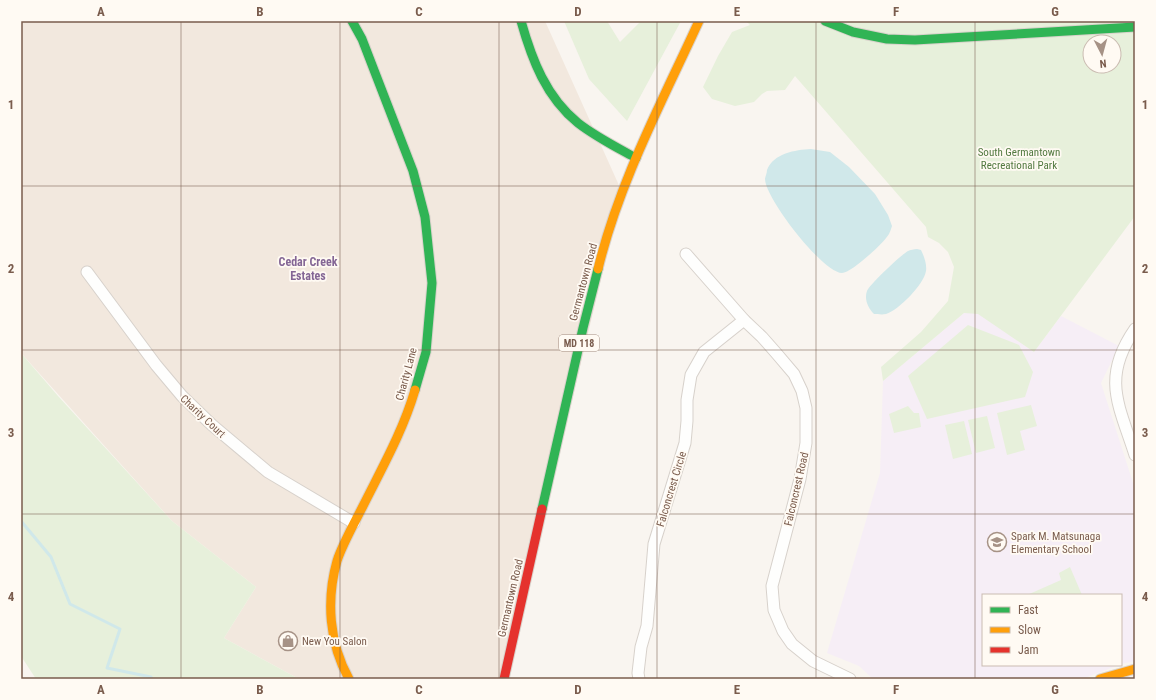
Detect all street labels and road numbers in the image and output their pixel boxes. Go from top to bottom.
street label: Germantown Road [567,242,600,322]
road number: MD 118 [559,335,599,351]
street label: Charity Lane [393,346,420,402]
street label: Charity Court [177,392,228,441]
street label: Falconcrest Circle [654,450,689,528]
street label: Falconcrest Road [782,451,811,527]
street label: Germantown Road [495,558,526,638]

